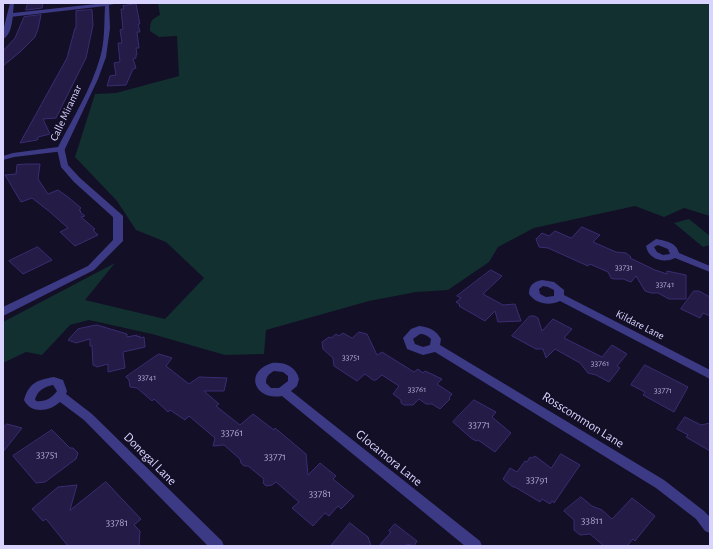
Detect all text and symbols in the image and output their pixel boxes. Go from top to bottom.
street label: Calle Miramar [47,83,85,143]
house number: 33731 [615,262,633,272]
house number: 33741 [656,279,674,289]
street label: Kildare Lane [613,307,667,343]
house number: 33751 [342,352,360,362]
house number: 33761 [591,358,609,368]
house number: 33741 [138,372,156,382]
house number: 33761 [408,384,426,394]
house number: 33771 [654,385,672,395]
street label: Rosscommon Lane [539,389,627,451]
house number: 33771 [468,418,490,432]
house number: 33761 [221,426,243,440]
street label: Glocamora Lane [353,426,425,490]
street label: Donegal Lane [120,429,180,489]
house number: 33751 [36,448,58,462]
house number: 33771 [264,450,286,464]
house number: 33791 [526,473,548,487]
house number: 33781 [309,487,331,501]
house number: 33811 [581,514,603,528]
house number: 33781 [106,516,128,530]

